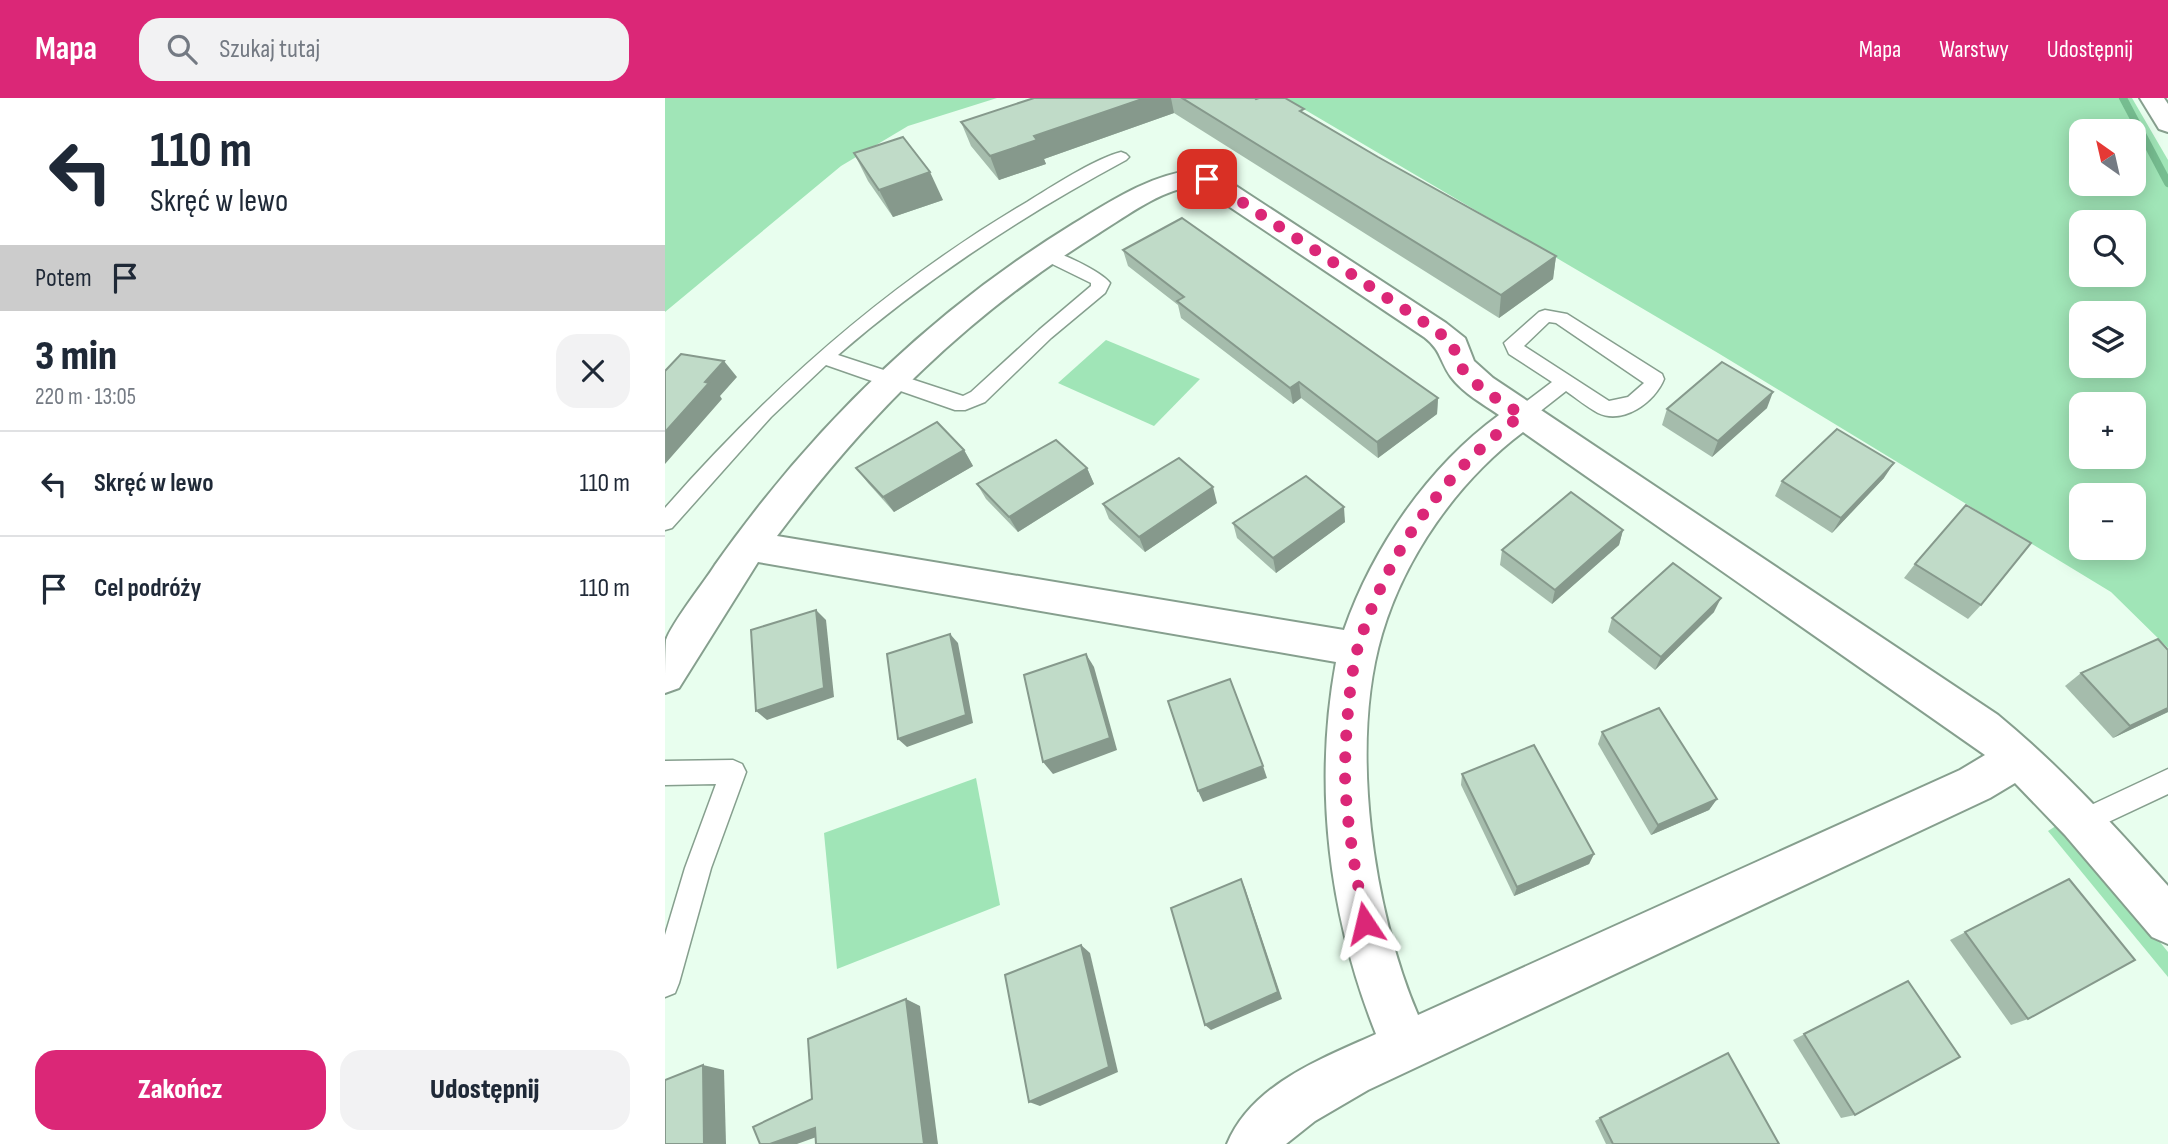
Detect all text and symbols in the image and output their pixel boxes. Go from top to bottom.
search box [139,18,629,81]
text: Mapa [35,29,97,69]
icon: search [163,30,201,68]
text: Szukaj tutaj [219,34,320,65]
text: Mapa [1859,35,1901,64]
text: Warstwy [1939,35,2009,64]
text: Udostępnij [2047,35,2133,64]
north arrow [2069,119,2145,196]
map controls [2069,119,2146,560]
text: 110 m [150,122,252,181]
icon: left [35,126,126,217]
pin [1177,149,1237,209]
icon: arrive [1188,160,1226,198]
text: Skręć w lewo [150,182,288,221]
button: search [2069,210,2146,287]
icon: arrive [106,259,144,297]
text: Potem [35,263,92,294]
button: layers [2069,301,2146,378]
text: 3 min [35,331,117,382]
button: close [556,334,630,408]
text: 220 m · 13:05 [35,383,136,411]
button: + [2069,392,2146,469]
icon: left [35,465,73,503]
text: Skręć w lewo [94,468,214,499]
text: 110 m [579,468,630,499]
button: − [2069,483,2146,560]
icon: arrive [35,570,73,608]
text: Cel podróży [94,573,201,604]
text: 110 m [579,573,630,604]
position arrow [1328,886,1402,960]
button: Zakończ [35,1050,326,1130]
button: Udostępnij [340,1050,630,1130]

